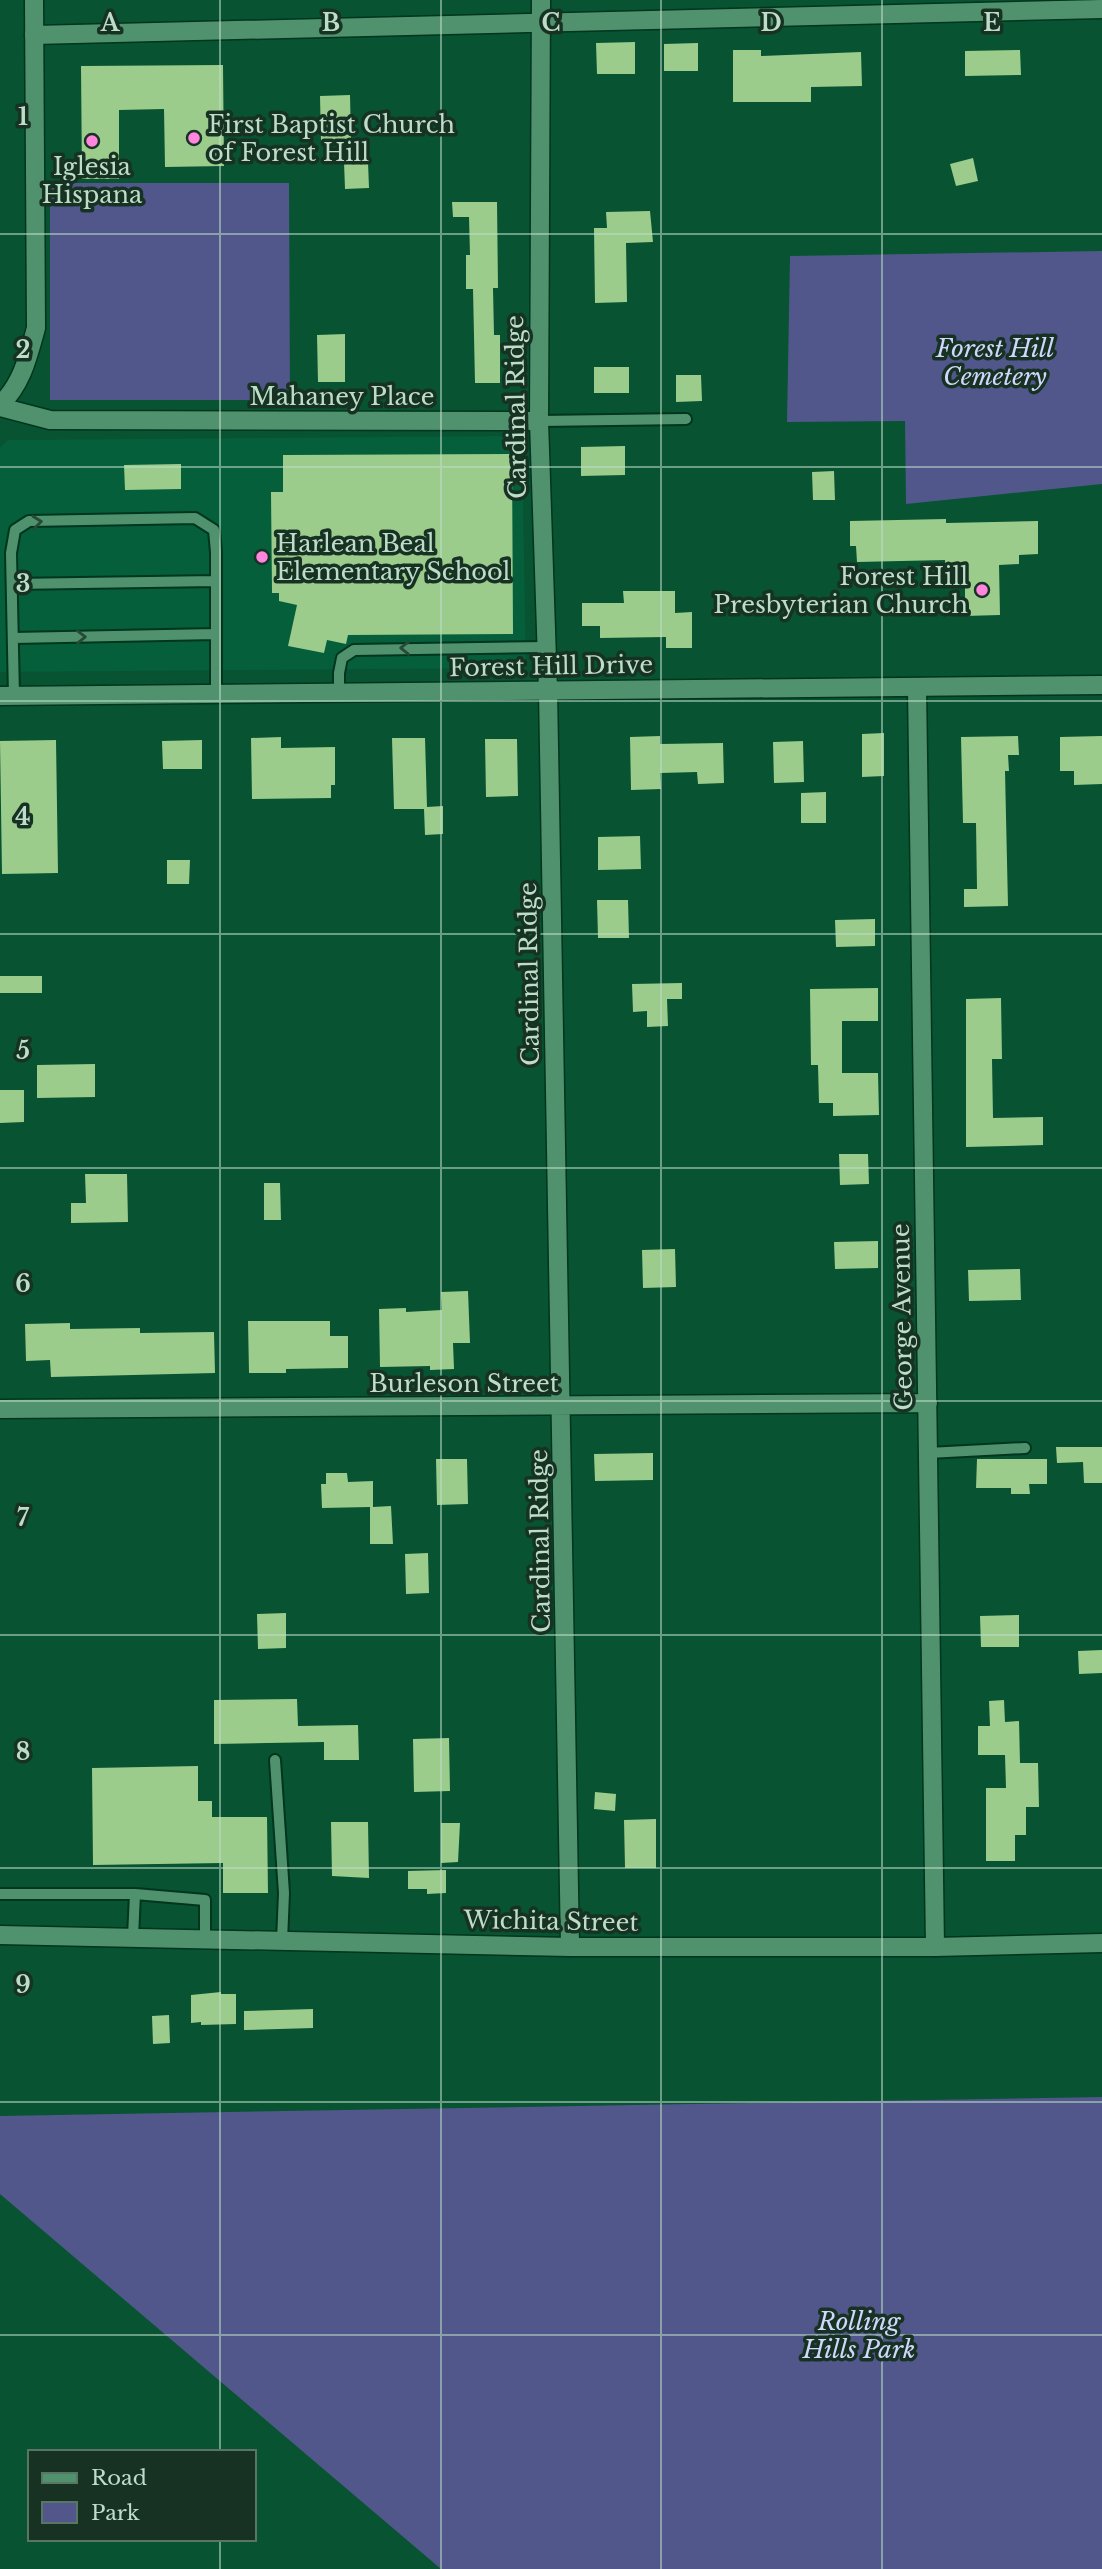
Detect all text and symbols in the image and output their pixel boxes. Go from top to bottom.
text: A [100,9,121,37]
text: B [322,9,340,37]
text: C [542,9,560,37]
text: D [760,9,782,37]
text: E [983,9,1001,37]
text: 1 [18,103,28,131]
place label: First Baptist Church of Forest Hill [208,110,455,167]
marker: First Baptist Church of Forest Hill [186,130,202,146]
marker: Iglesia Hispana [84,133,100,149]
place label: Iglesia Hispana [42,152,143,209]
street label: Cardinal Ridge [500,315,532,499]
park label: Forest Hill Cemetery [935,334,1054,391]
text: 2 [16,336,30,364]
street label: Mahaney Place [250,382,434,411]
one-way arrow [32,515,43,530]
place label: Harlean Beal Elementary School [276,529,511,586]
marker: Harlean Beal Elementary School [254,549,270,565]
place label: Forest Hill Presbyterian Church [714,562,968,619]
text: 3 [16,570,30,598]
marker: Forest Hill Presbyterian Church [974,582,990,598]
one-way arrow [76,629,87,644]
one-way arrow [399,640,410,656]
street label: Forest Hill Drive [449,650,653,682]
text: 4 [15,803,31,831]
street label: Cardinal Ridge [513,882,545,1066]
text: 5 [16,1037,30,1065]
street label: George Avenue [886,1223,918,1411]
text: 6 [15,1270,31,1298]
street label: Burleson Street [369,1369,559,1398]
street label: Cardinal Ridge [524,1449,556,1633]
text: 7 [17,1504,30,1532]
text: 8 [16,1738,30,1766]
street label: Wichita Street [462,1905,639,1937]
text: 9 [15,1971,31,1999]
park label: Rolling Hills Park [802,2307,915,2364]
legend [28,2450,256,2541]
text: Road [91,2465,147,2491]
text: Park [91,2500,140,2526]

